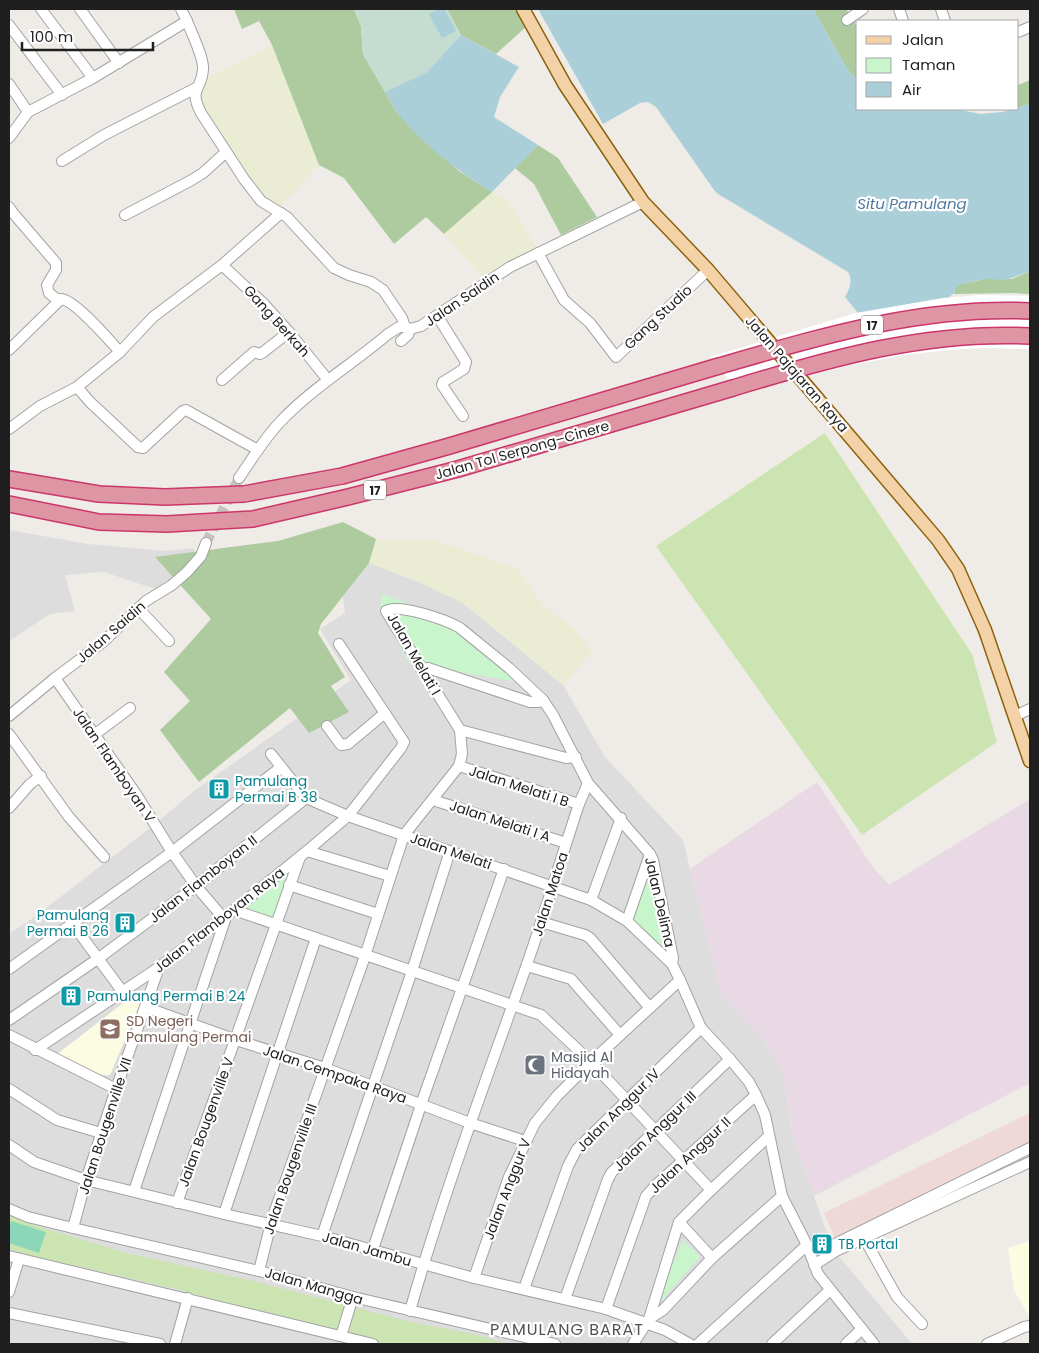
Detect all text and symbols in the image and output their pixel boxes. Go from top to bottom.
scale bar [22,20,154,52]
legend [856,20,1019,110]
text: 100 m [30,26,73,47]
text: Jalan [902,29,944,50]
text: Taman [902,54,955,75]
text: Air [902,79,922,100]
water label: Situ Pamulang [857,193,967,214]
street label: Jalan Saidin [421,267,503,331]
street label: Gang Studio [619,280,697,354]
street label: Gang Berkah [239,281,315,361]
street label: Jalan Pajajaran Raya [741,311,853,437]
road number: 17 [861,316,883,334]
street label: Jalan Tol Serpong–Cinere [433,415,612,484]
road number: 17 [364,480,386,500]
street label: Jalan Saidin [72,596,150,668]
street label: Jalan Melati I [382,609,446,699]
street label: Jalan Flamboyan V [68,704,160,827]
street label: Jalan Melati I B [466,760,572,812]
place label: Pamulang Permai B 38 [235,771,318,807]
building icon: Pamulang Permai B 38 [207,777,231,801]
street label: Jalan Melati I A [447,795,553,847]
street label: Jalan Melati [408,828,494,874]
street label: Jalan Flamboyan II [145,830,261,928]
street label: Jalan Matoa [527,849,573,939]
street label: Jalan Delima [640,855,680,949]
street label: Jalan Flamboyan Raya [150,863,288,977]
place label: Pamulang Permai B 26 [27,905,109,941]
building icon: Pamulang Permai B 26 [113,911,137,935]
building icon: Pamulang Permai B 24 [59,984,83,1008]
place label: Pamulang Permai B 24 [87,986,245,1006]
place label: SD Negeri Pamulang Permai [126,1011,251,1047]
school or university icon: SD Negeri Pamulang Permai [98,1017,122,1041]
street label: Jalan Cempaka Raya [260,1040,410,1108]
place label: Masjid Al Hidayah [551,1047,613,1083]
mosque icon: Masjid Al Hidayah [523,1053,547,1077]
street label: Jalan Bougenville V [173,1054,239,1189]
street label: Jalan Bougenville VII [73,1055,137,1197]
street label: Jalan Anggur IV [572,1063,665,1156]
street label: Jalan Anggur III [610,1087,700,1175]
street label: Jalan Bougenville III [258,1101,322,1237]
street label: Jalan Anggur II [646,1113,734,1197]
street label: Jalan Anggur V [478,1135,536,1243]
street label: Jalan Jambu [320,1227,414,1271]
building icon: TB Portal [810,1232,834,1256]
place label: TB Portal [838,1234,898,1254]
street label: Jalan Mangga [263,1262,365,1310]
district label: PAMULANG BARAT [490,1318,644,1341]

